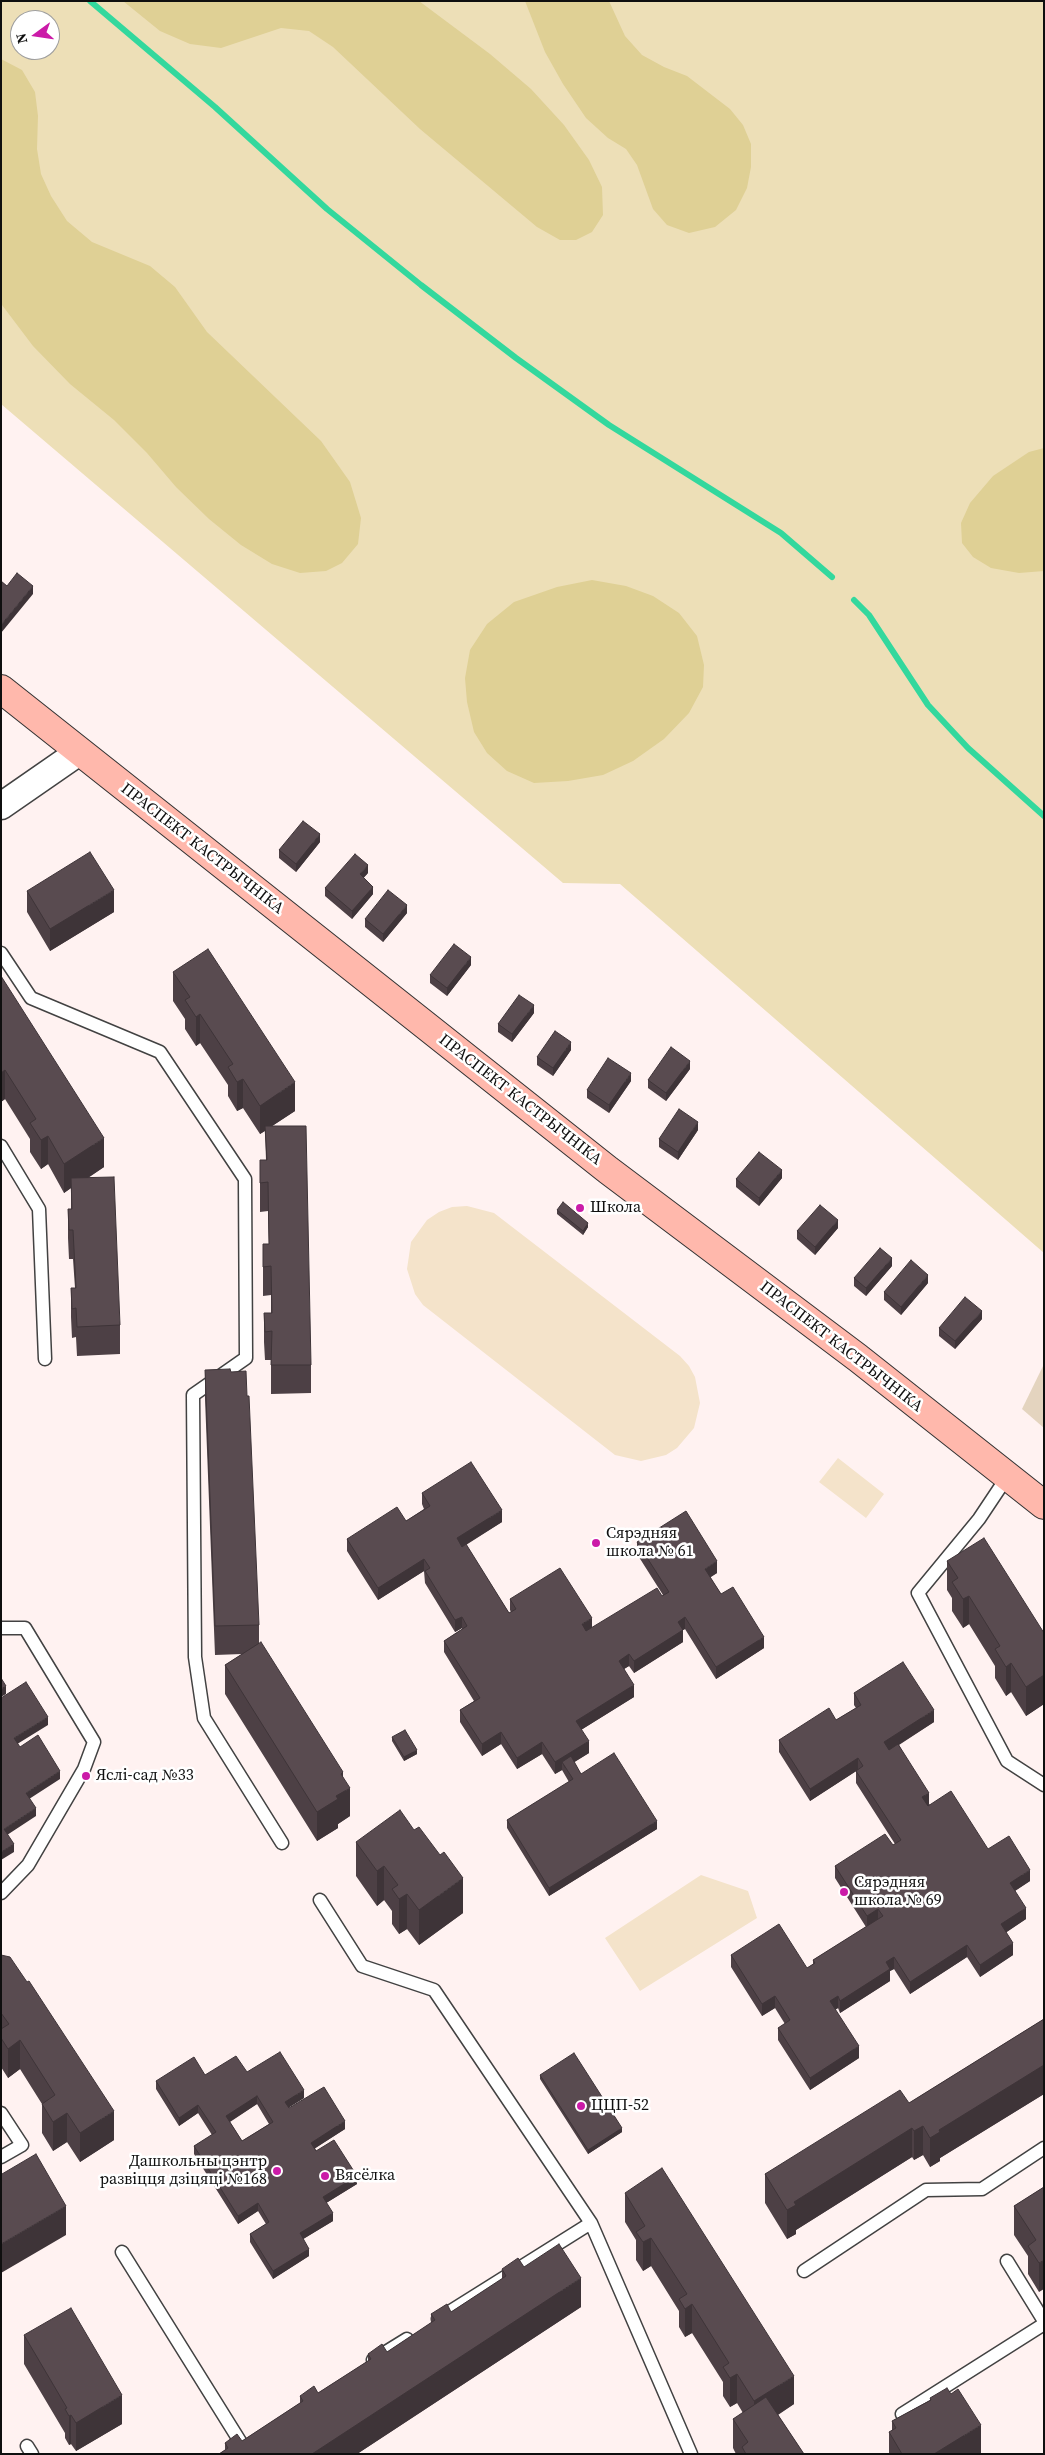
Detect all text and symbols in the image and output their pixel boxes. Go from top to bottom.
north arrow [10,10,60,60]
text: N [10,31,32,46]
street label: ПРАСПЕКТ КАСТРЫЧНІКА [117,779,287,919]
street label: ПРАСПЕКТ КАСТРЫЧНІКА [435,1030,605,1170]
place label: Школа [590,1198,641,1218]
marker: Школа [574,1202,586,1214]
street label: ПРАСПЕКТ КАСТРЫЧНІКА [756,1277,926,1417]
place label: Сярэдняя школа № 61 [606,1524,694,1562]
marker: Сярэдняя школа № 61 [590,1537,602,1549]
place label: Яслі-сад №33 [96,1766,194,1786]
marker: Яслі-сад №33 [80,1770,92,1782]
place label: Сярэдняя школа № 69 [854,1873,942,1911]
marker: Сярэдняя школа № 69 [838,1886,850,1898]
place label: ЦЦП-52 [591,2096,649,2116]
marker: ЦЦП-52 [575,2100,587,2112]
place label: Дашкольны цэнтр развіцця дзіцяці №168 [100,2152,267,2190]
marker: Дашкольны цэнтр развіцця дзіцяці №168 [271,2165,283,2177]
place label: Вясёлка [335,2166,395,2186]
marker: Вясёлка [319,2170,331,2182]

